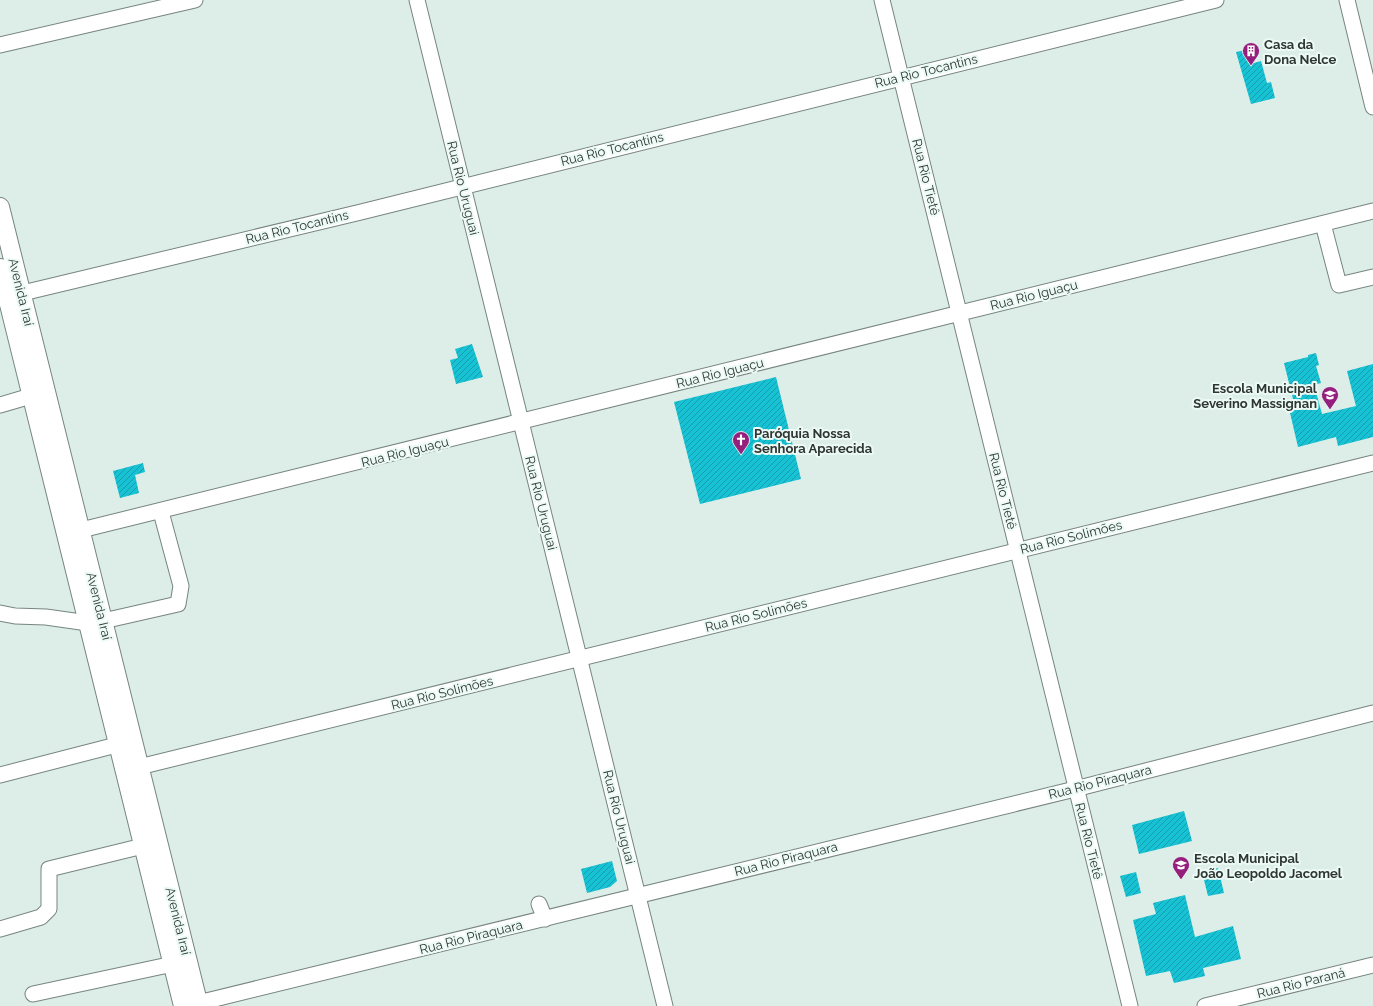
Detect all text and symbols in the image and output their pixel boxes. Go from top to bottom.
place label: Casa da Dona Nelce [1264,37,1337,67]
building icon: Casa da Dona Nelce [1241,41,1261,66]
street label: Rua Rio Tocantins [873,51,979,91]
street label: Rua Rio Tocantins [559,129,665,169]
street label: Rua Rio Tietê [909,137,943,217]
street label: Rua Rio Uruguai [444,139,482,237]
street label: Rua Rio Tocantins [244,207,350,247]
street label: Avenida Iraí [5,257,37,328]
street label: Rua Rio Iguaçu [989,277,1079,313]
street label: Rua Rio Iguaçu [675,355,765,391]
place label: Escola Municipal Severino Massignan [1193,381,1318,411]
school or university icon: Escola Municipal Severino Massignan [1320,385,1340,410]
place label: Paróquia Nossa Senhora Aparecida [754,426,873,456]
church icon: Paróquia Nossa Senhora Aparecida [731,430,751,455]
street label: Rua Rio Iguaçu [360,434,450,470]
street label: Rua Rio Tietê [986,451,1020,531]
street label: Rua Rio Uruguai [522,454,560,552]
street label: Rua Rio Solimões [1019,517,1123,557]
street label: Avenida Iraí [83,571,115,642]
street label: Rua Rio Solimões [704,595,808,635]
street label: Rua Rio Solimões [390,673,494,713]
street label: Rua Rio Piraquara [1047,762,1153,802]
street label: Rua Rio Uruguai [600,768,638,866]
street label: Rua Rio Tietê [1072,801,1106,881]
street label: Rua Rio Piraquara [733,839,839,879]
place label: Escola Municipal João Leopoldo Jacomel [1194,851,1343,881]
school or university icon: Escola Municipal João Leopoldo Jacomel [1171,855,1191,880]
street label: Avenida Iraí [162,886,194,957]
street label: Rua Rio Piraquara [418,917,524,957]
street label: Rua Rio Paraná [1255,965,1347,1001]

